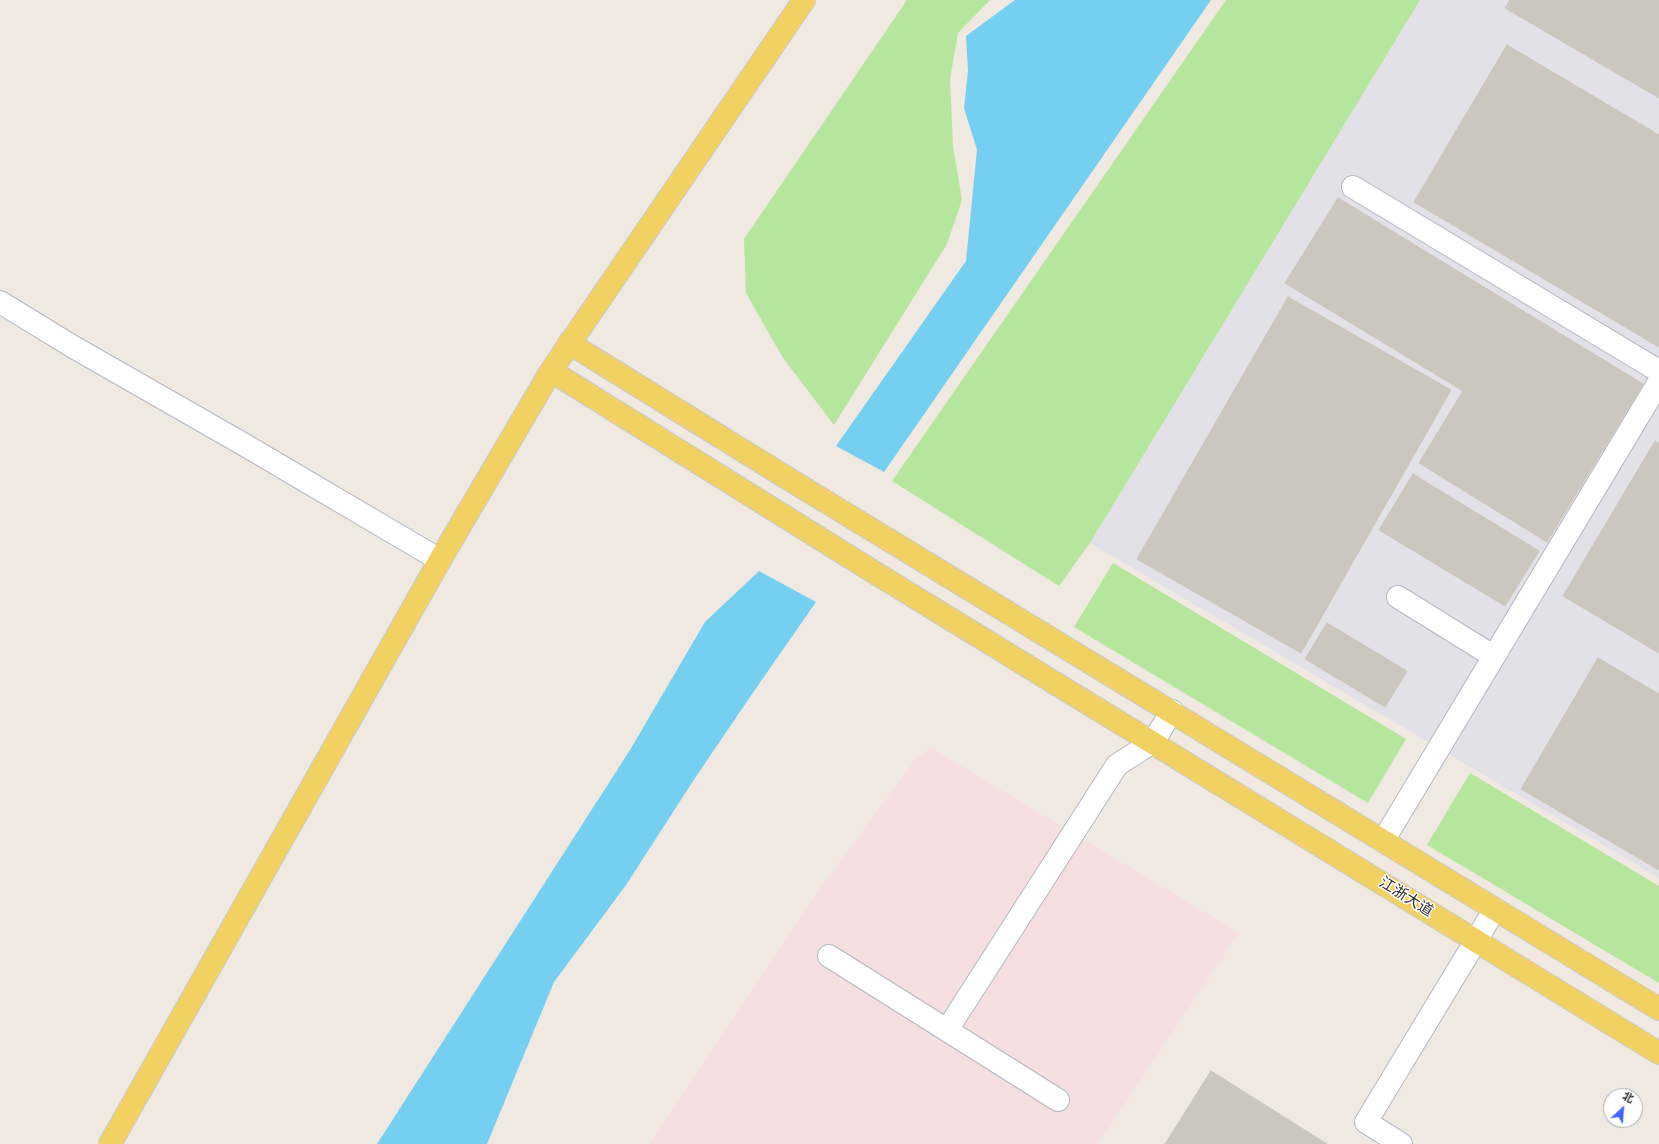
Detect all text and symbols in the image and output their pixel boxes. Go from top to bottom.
street label: 江浙大道 [1376,873,1436,921]
north arrow [1603,1088,1643,1128]
text: 北 [1620,1089,1636,1106]

